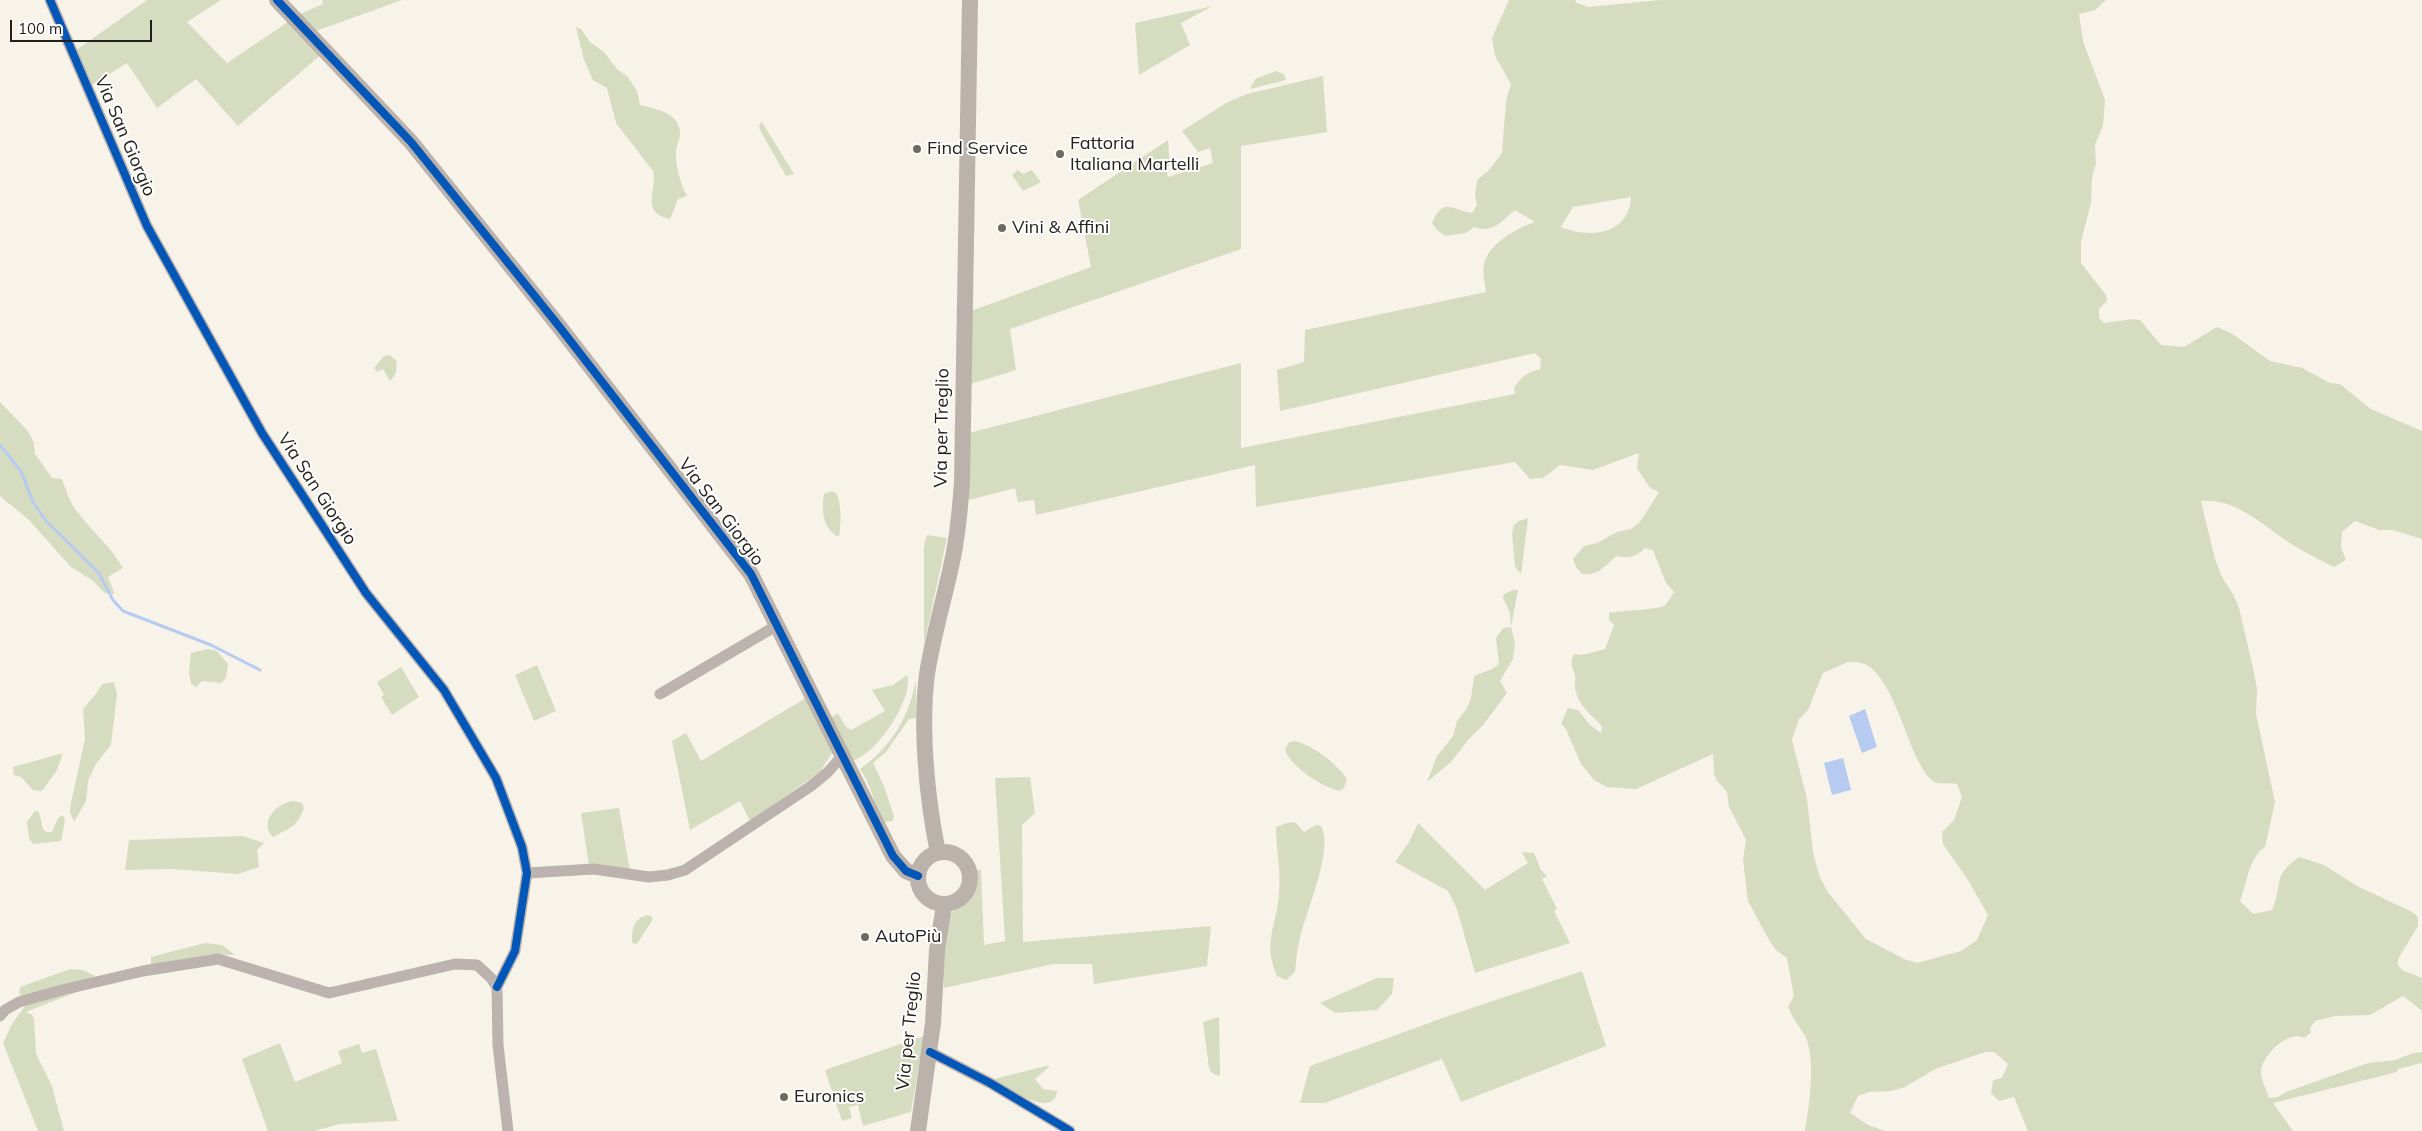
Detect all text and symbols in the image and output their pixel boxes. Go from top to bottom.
scale bar [12,10,155,42]
text: 100 m [18,19,62,38]
street label: Via San Giorgio [90,72,160,200]
place label: Fattoria Italiana Martelli [1070,133,1199,176]
place label: Find Service [927,138,1028,160]
marker: Find Service [911,143,923,155]
marker: Fattoria Italiana Martelli [1054,148,1066,160]
place label: Vini & Affini [1012,217,1109,239]
marker: Vini & Affini [996,222,1008,234]
street label: Via per Treglio [930,368,954,488]
street label: Via San Giorgio [273,429,361,549]
street label: Via San Giorgio [674,454,768,570]
place label: AutoPiù [875,926,941,948]
marker: AutoPiù [859,931,871,943]
street label: Via per Treglio [892,970,926,1092]
place label: Euronics [794,1086,864,1108]
marker: Euronics [778,1091,790,1103]

